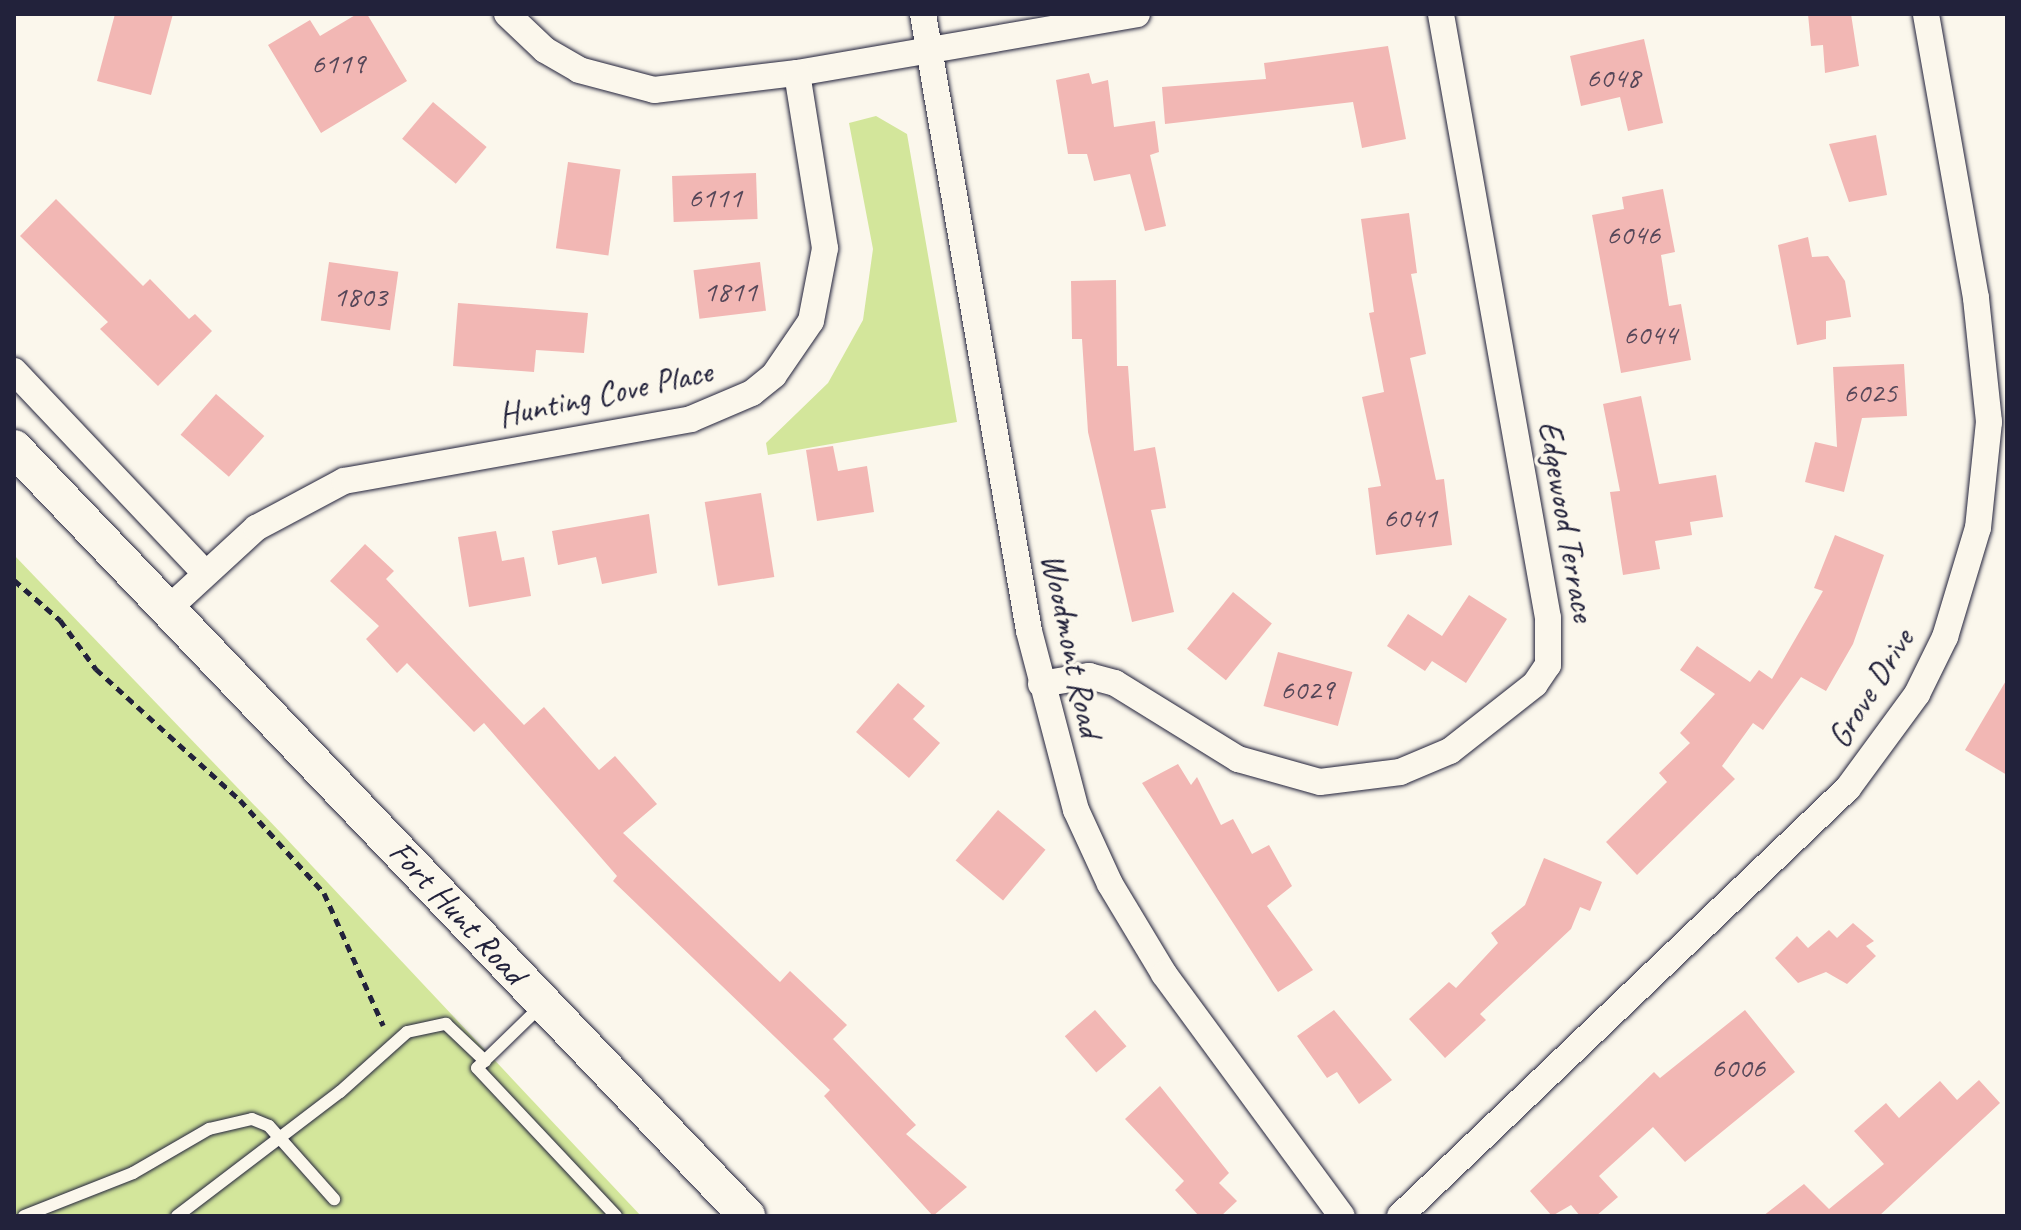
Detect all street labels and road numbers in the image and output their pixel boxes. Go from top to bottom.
street label: Hunting Cove Place [494,350,716,436]
street label: Edgewood Terrace [1529,417,1605,625]
street label: Woodmont Road [1033,550,1111,740]
street label: Grove Drive [1818,621,1922,755]
street label: Fort Hunt Road [381,832,535,992]

